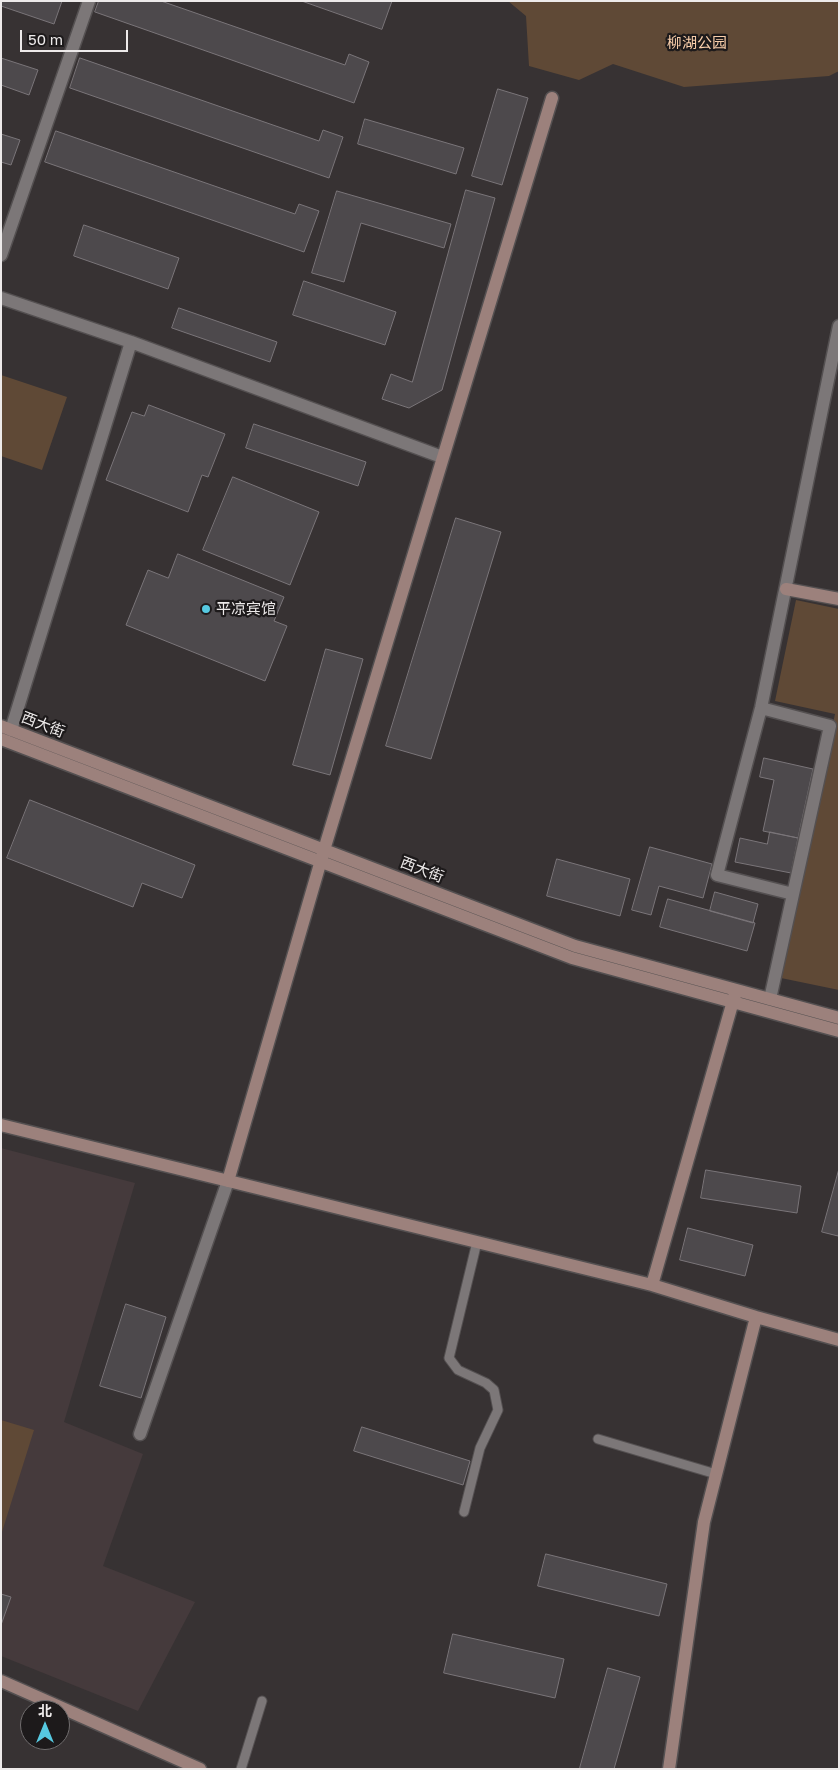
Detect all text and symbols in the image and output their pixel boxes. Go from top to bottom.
scale bar [22,20,130,52]
text: 50 m [28,30,63,48]
park label: 柳湖公园 [667,34,727,52]
place label: 平凉宾馆 [216,600,276,618]
marker: 平凉宾馆 [200,603,212,615]
street label: 西大街 [19,709,67,741]
street label: 西大街 [398,854,446,886]
north arrow [20,1700,70,1750]
text: 北 [38,1702,52,1719]

